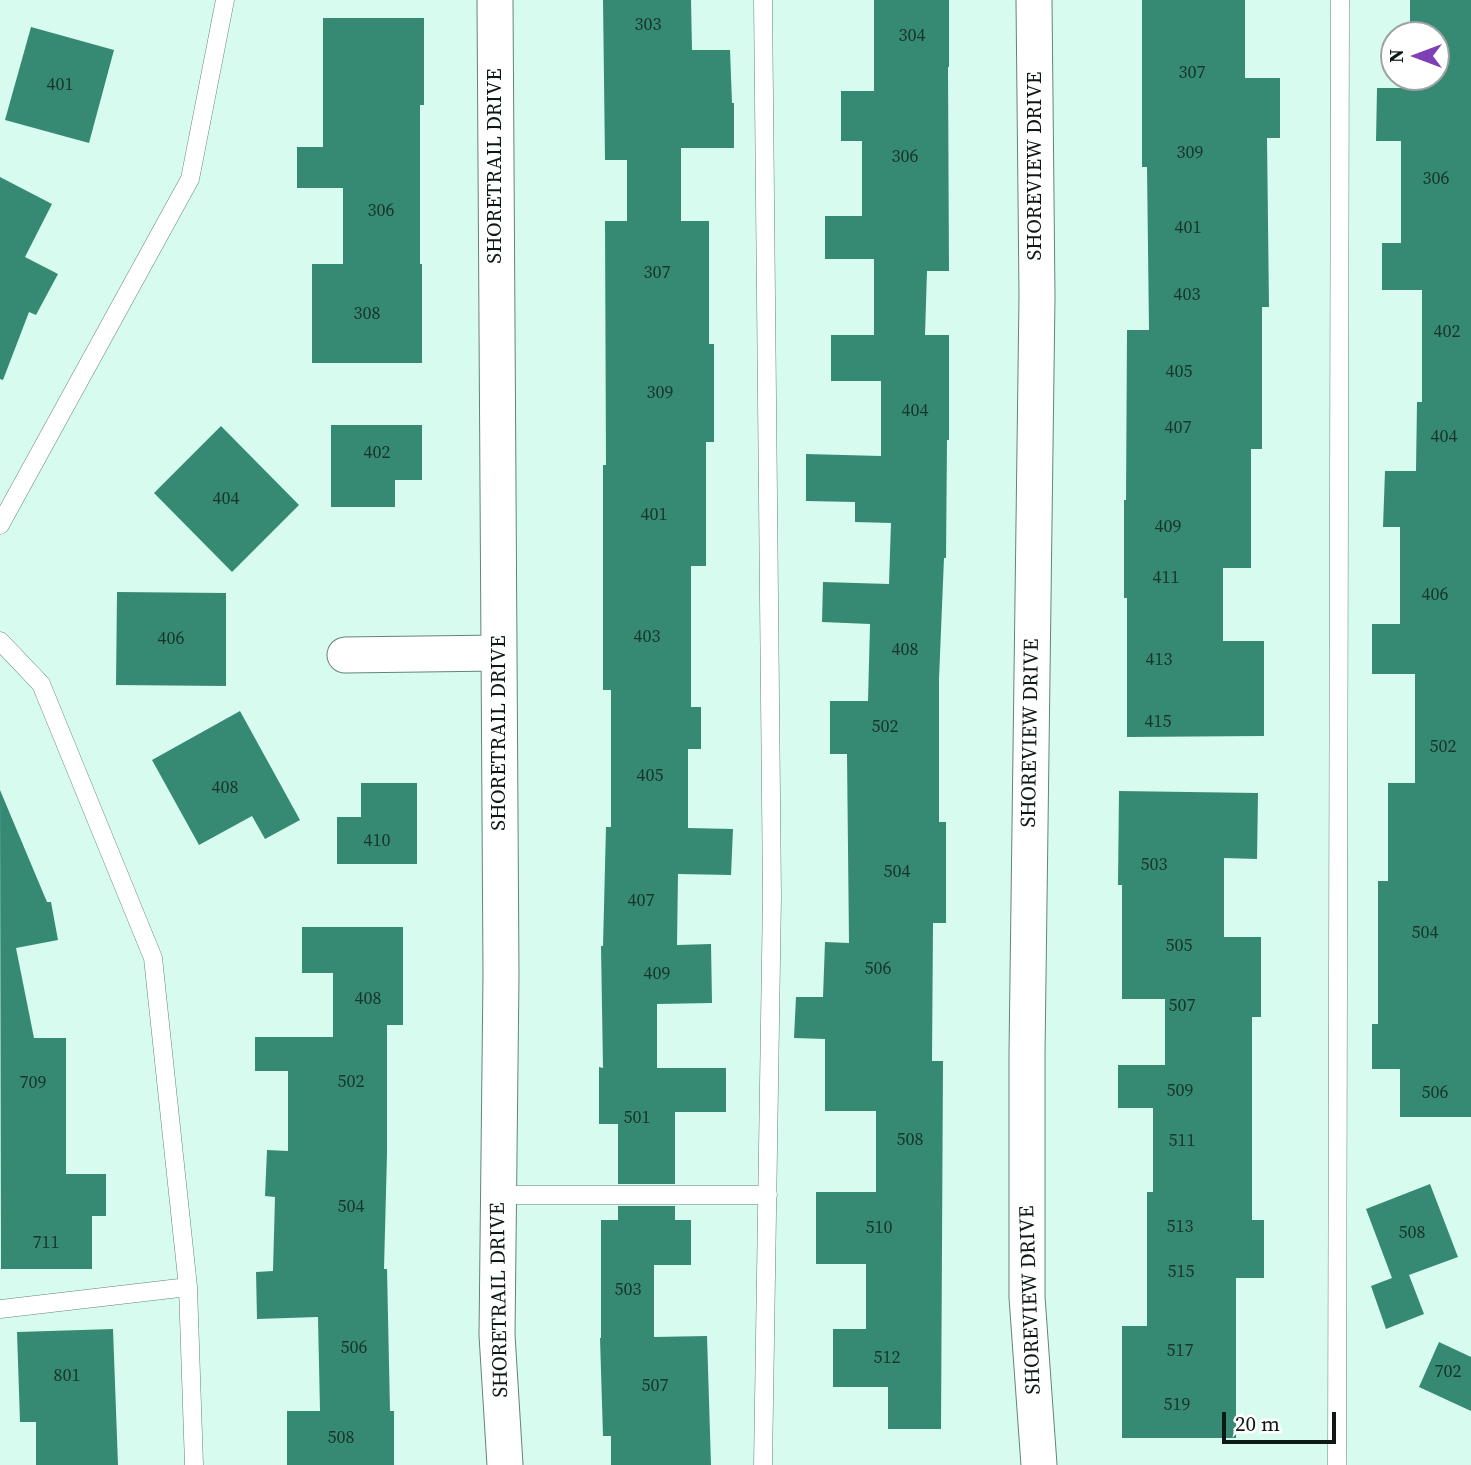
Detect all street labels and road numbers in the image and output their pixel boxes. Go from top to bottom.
street label: SHORETRAIL DRIVE [483,68,509,264]
street label: SHOREVIEW DRIVE [1023,72,1049,260]
street label: SHORETRAIL DRIVE [487,635,513,831]
street label: SHOREVIEW DRIVE [1017,638,1045,828]
street label: SHORETRAIL DRIVE [486,1202,514,1398]
street label: SHOREVIEW DRIVE [1015,1205,1047,1395]

